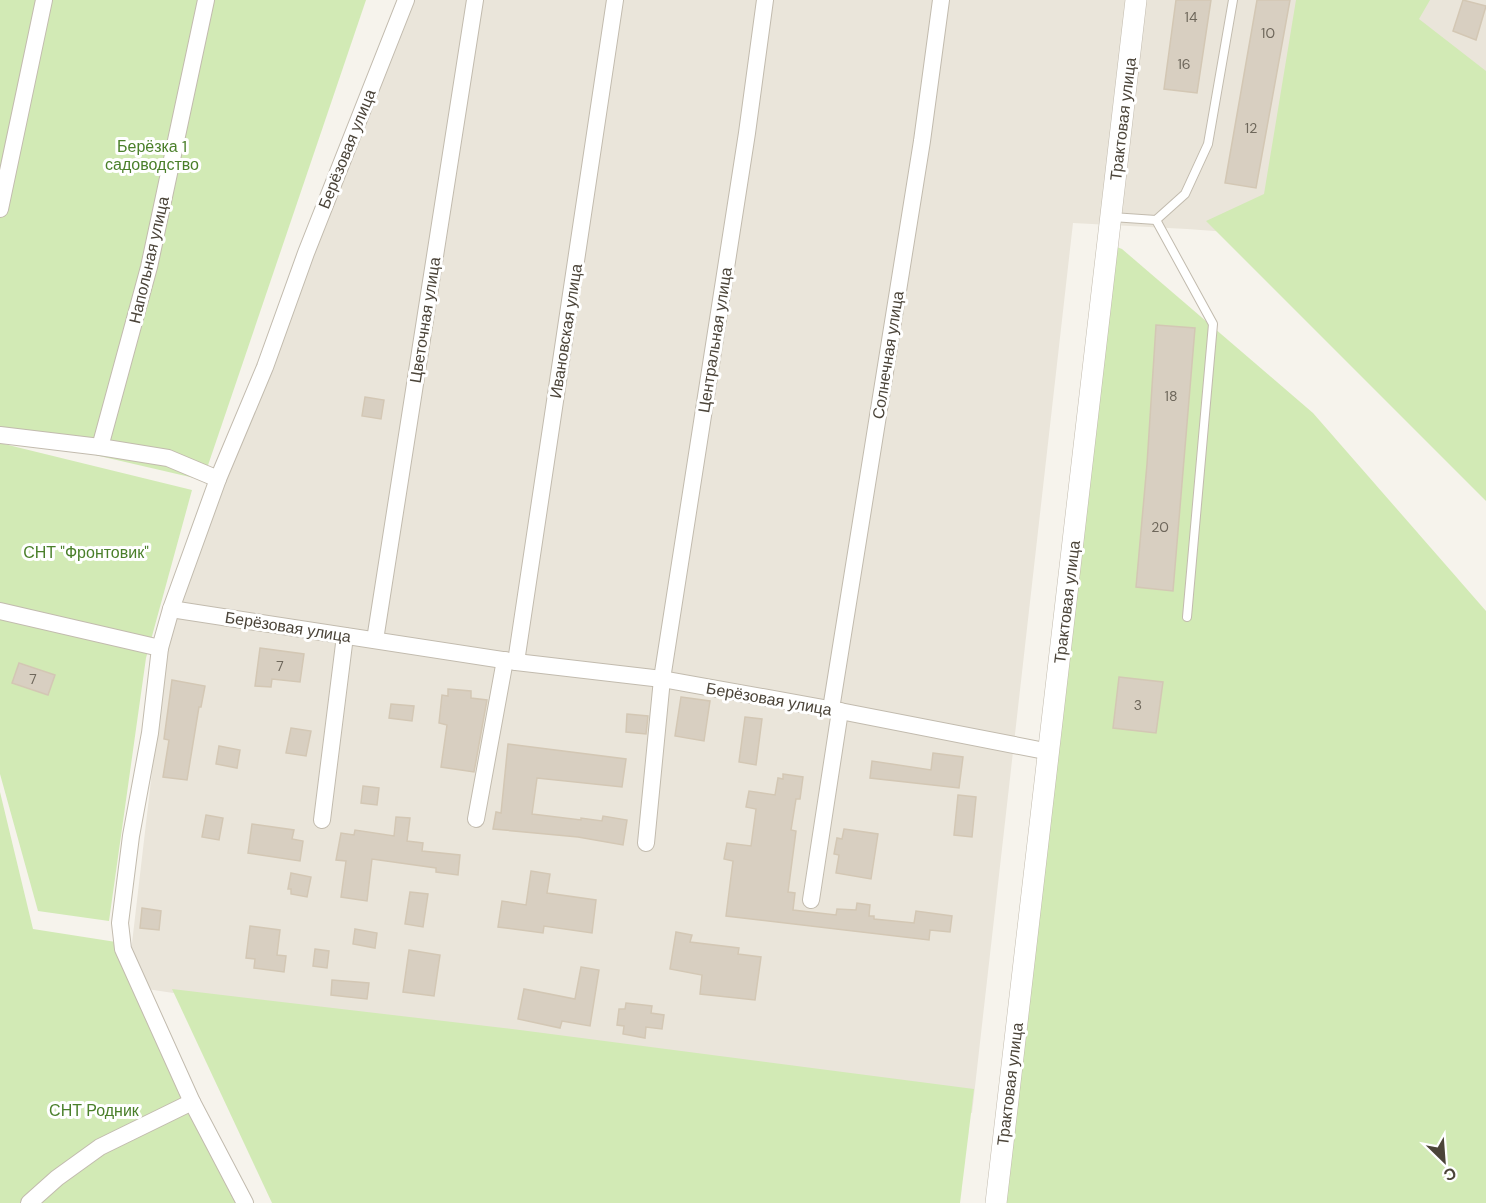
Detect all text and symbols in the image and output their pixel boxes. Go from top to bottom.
house number: 14 [1185,8,1198,26]
house number: 10 [1261,24,1275,42]
house number: 16 [1177,55,1191,73]
street label: Трактовая улица [1105,56,1141,182]
street label: Берёзовая улица [313,86,381,212]
house number: 12 [1245,119,1257,137]
park label: Берёзка 1 садоводство [105,136,199,175]
street label: Напольная улица [124,194,174,326]
street label: Цветочная улица [405,255,445,384]
street label: Ивановская улица [545,262,587,400]
street label: Центральная улица [693,266,737,414]
street label: Солнечная улица [867,289,909,421]
house number: 18 [1165,387,1177,405]
house number: 20 [1151,518,1169,536]
street label: Трактовая улица [1049,539,1085,665]
park label: СНТ "Фронтовик" [23,542,149,563]
street label: Берёзовая улица [223,607,353,647]
house number: 7 [276,657,284,675]
house number: 7 [29,670,37,688]
street label: Берёзовая улица [704,678,834,720]
house number: 3 [1134,696,1142,714]
street label: Трактовая улица [992,1021,1028,1147]
park label: СНТ Родник [49,1100,140,1121]
north arrow [1414,1131,1474,1191]
text: С [1440,1162,1460,1186]

